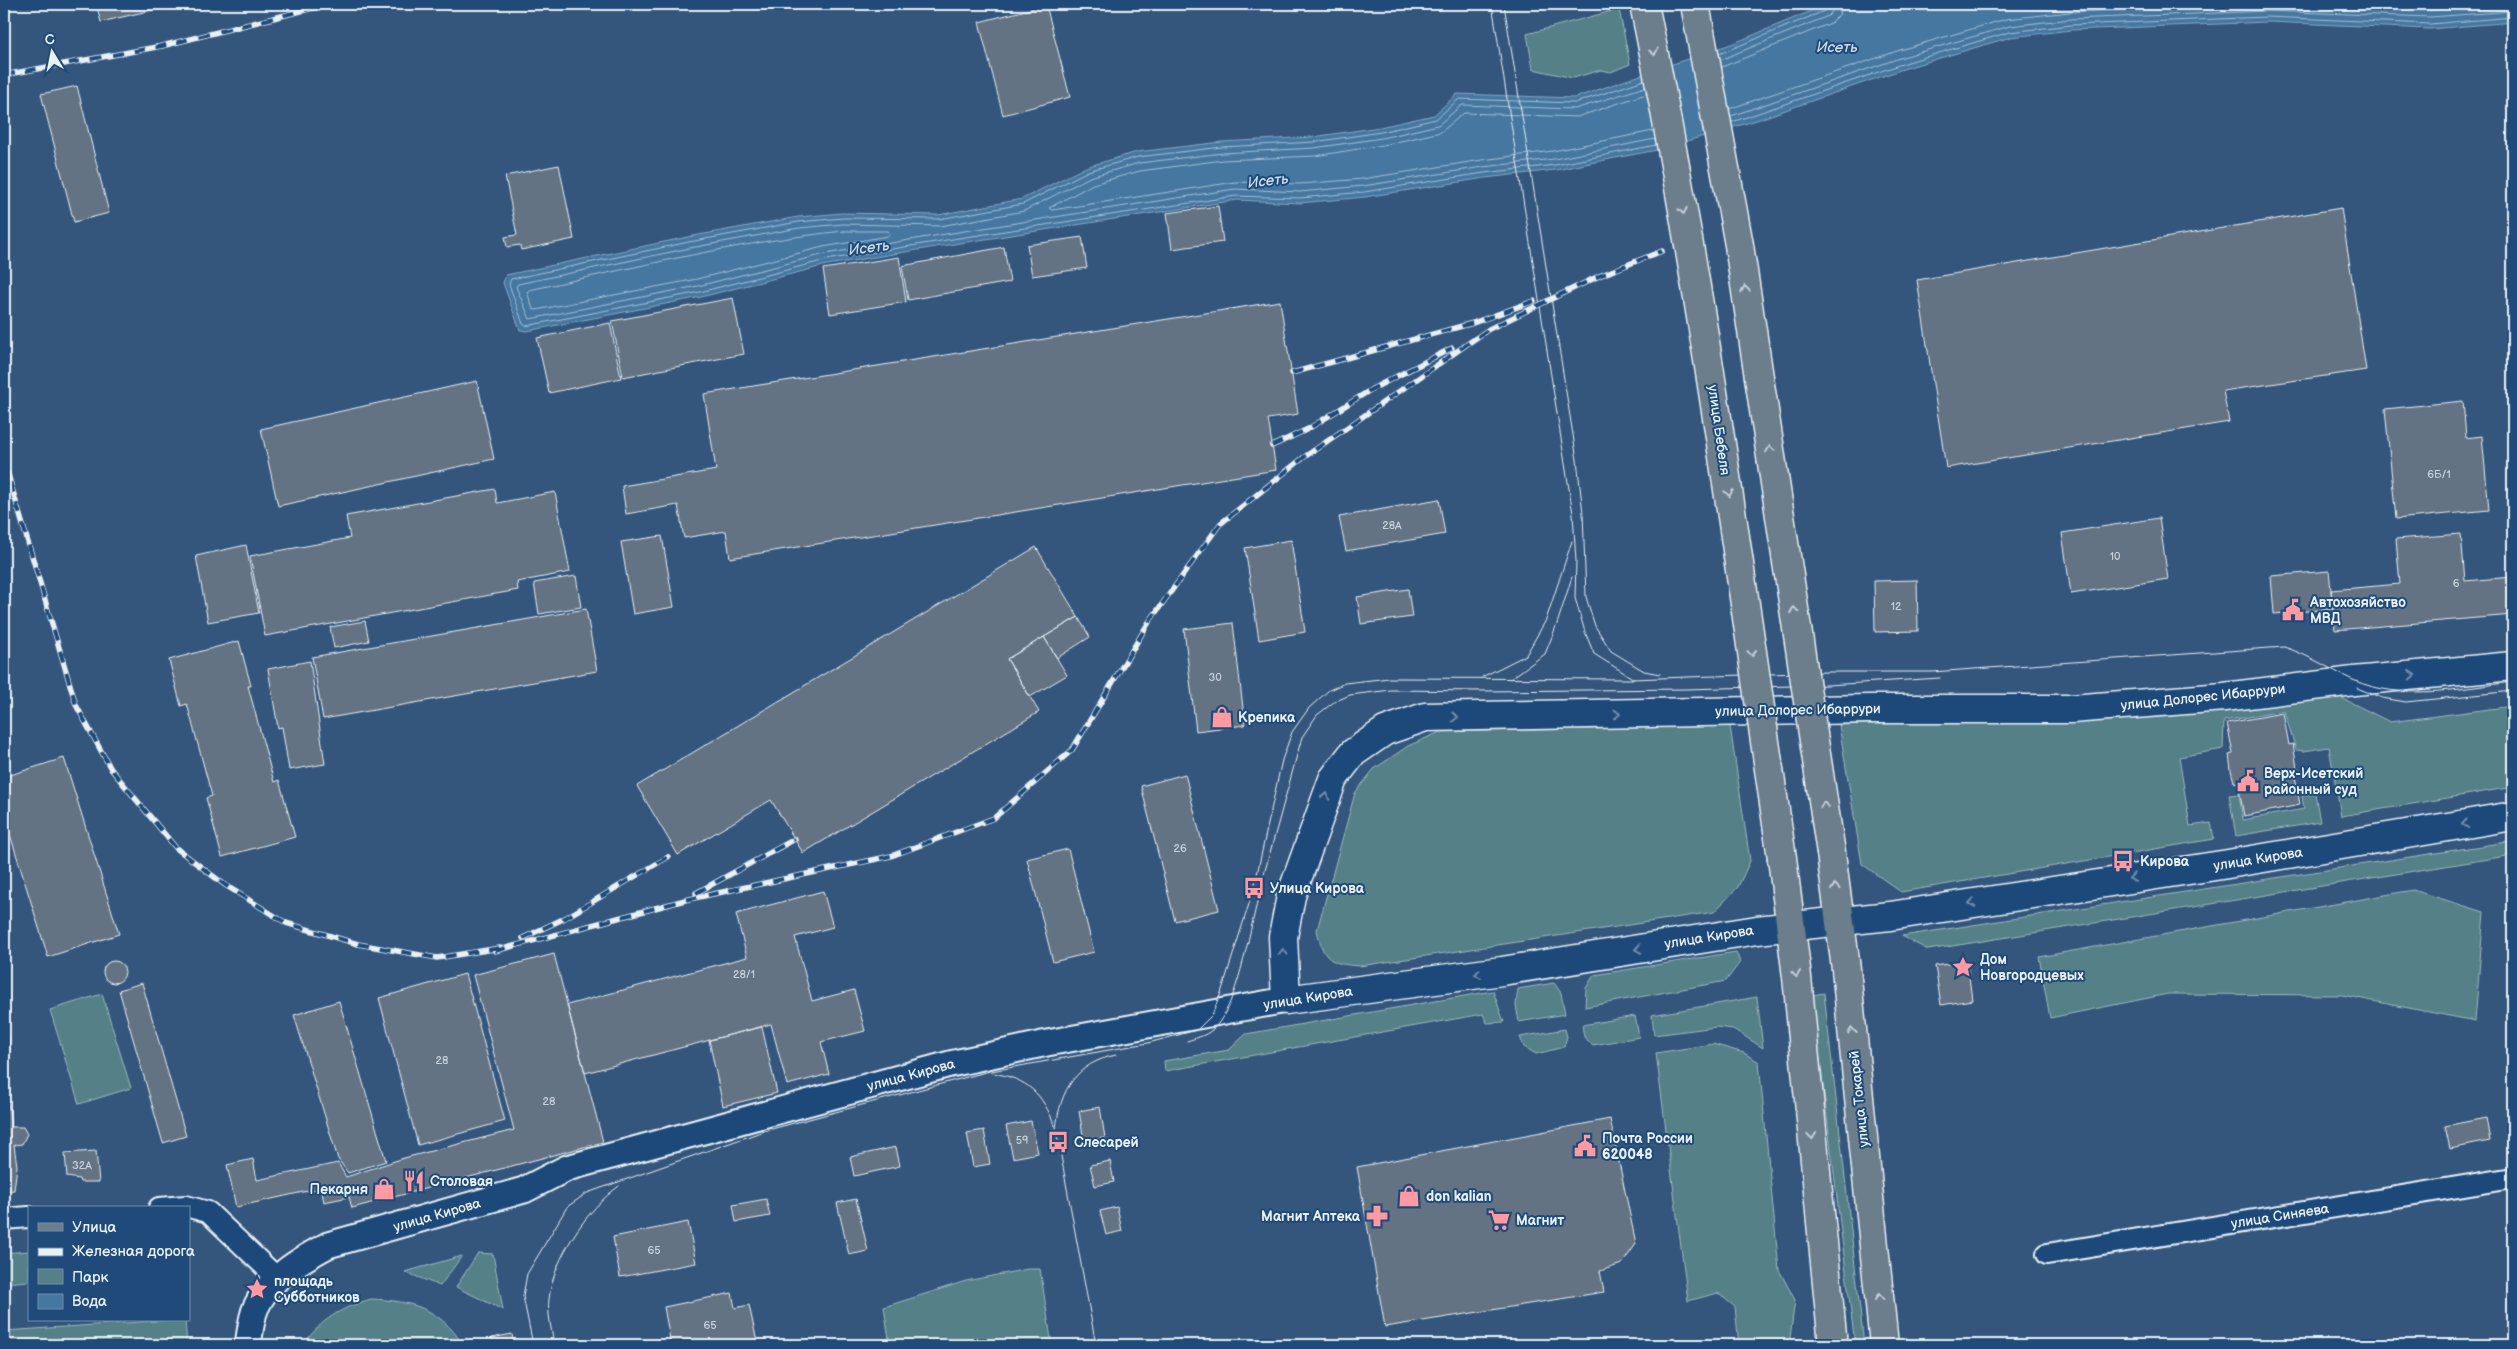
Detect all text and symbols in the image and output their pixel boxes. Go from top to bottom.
north arrow [28,28,78,78]
text: С [44,30,56,49]
water label: Исеть [1816,38,1858,57]
one-way arrow [1648,47,1659,56]
water label: Исеть [1247,169,1289,193]
one-way arrow [1678,207,1688,216]
water label: Исеть [847,236,891,260]
one-way arrow [1741,284,1751,293]
street label: улица Бебеля [1704,384,1734,477]
one-way arrow [1765,445,1775,454]
house number: 6Б/1 [2427,468,2451,481]
one-way arrow [1723,488,1733,497]
house number: 28А [1382,519,1402,532]
house number: 10 [2110,550,2121,563]
house number: 6 [2453,577,2460,590]
place label: Автохозяйство МВД [2309,594,2406,627]
public building icon: Автохозяйство МВД [2280,597,2306,623]
house number: 12 [1891,600,1902,613]
one-way arrow [1789,605,1800,613]
one-way arrow [1746,650,1757,658]
one-way arrow [2408,670,2416,681]
house number: 30 [1208,671,1222,684]
street label: улица Долорес Ибаррури [2120,680,2286,714]
street label: улица Долорес Ибаррури [1715,700,1881,720]
shop icon: Крепика [1209,704,1235,730]
one-way arrow [1614,708,1622,719]
place label: Крепика [1238,709,1296,726]
one-way arrow [1452,712,1459,722]
place label: Верх-Исетский районный суд [2264,765,2363,798]
public building icon: Верх-Исетский районный суд [2235,768,2261,794]
one-way arrow [1320,793,1330,801]
one-way arrow [1819,801,1829,809]
one-way arrow [2461,818,2470,828]
house number: 26 [1173,842,1187,855]
street label: улица Кирова [2212,843,2305,874]
bus stop icon: Кирова [2110,848,2136,874]
place label: Кирова [2140,853,2190,870]
one-way arrow [2128,872,2136,883]
bus stop icon: Улица Кирова [1241,875,1267,901]
place label: Улица Кирова [1270,880,1365,897]
one-way arrow [1830,883,1841,891]
one-way arrow [1967,898,1976,908]
street label: улица Кирова [1663,921,1756,952]
one-way arrow [1634,943,1643,953]
one-way arrow [1278,948,1288,956]
place label: Дом Новгородцевых [1980,951,2084,984]
place icon: Дом Новгородцевых [1950,954,1976,980]
house number: 28/1 [733,968,755,981]
one-way arrow [1474,968,1482,979]
one-way arrow [1790,971,1801,979]
street label: улица Кирова [1262,982,1355,1013]
one-way arrow [1847,1026,1858,1034]
street label: улица Токарей [1845,1050,1873,1148]
house number: 28 [436,1054,448,1067]
street label: улица Кирова [865,1055,957,1095]
house number: 28 [543,1095,555,1108]
bus stop icon: Слесарей [1045,1129,1071,1155]
place label: Почта России 620048 [1602,1130,1693,1163]
one-way arrow [1807,1132,1818,1140]
public building icon: Почта России 620048 [1572,1133,1598,1159]
house number: 59 [1016,1134,1028,1147]
place label: Слесарей [1074,1134,1139,1151]
house number: 32А [72,1159,92,1172]
restaurant icon: Столовая [401,1168,427,1194]
place label: Столовая [430,1173,493,1190]
shop icon: Пекарня [371,1176,397,1202]
place label: Пекарня [310,1181,368,1198]
shop icon: don kalian [1396,1183,1422,1209]
place label: don kalian [1426,1188,1492,1205]
street label: улица Кирова [391,1194,483,1236]
street label: улица Синяева [2230,1200,2331,1232]
pharmacy icon: Магнит Аптека [1364,1203,1390,1229]
legend [28,1206,190,1322]
supermarket icon: Магнит [1486,1207,1512,1233]
place label: Магнит Аптека [1261,1208,1361,1225]
place label: Магнит [1516,1212,1564,1229]
text: Улица [72,1218,117,1237]
text: Железная дорога [72,1242,195,1261]
house number: 65 [647,1244,661,1257]
text: Парк [72,1268,109,1287]
place label: площадь Субботников [274,1273,360,1306]
place icon: площадь Субботников [244,1276,270,1302]
text: Вода [72,1292,107,1311]
one-way arrow [1874,1292,1885,1300]
house number: 65 [703,1319,717,1332]

